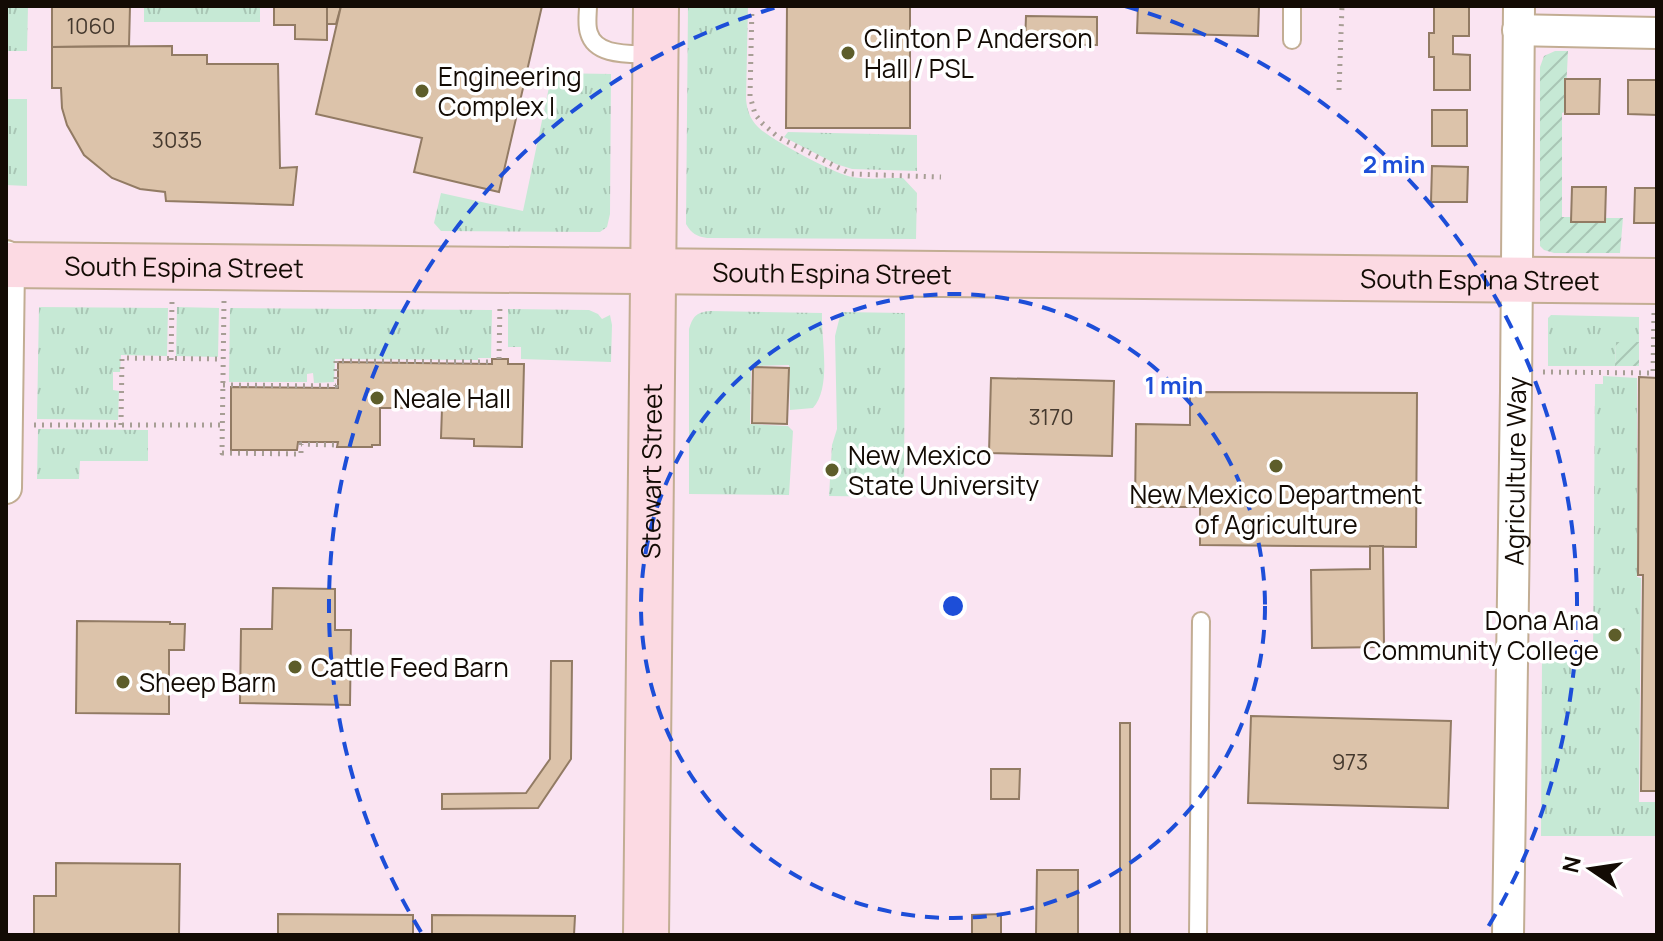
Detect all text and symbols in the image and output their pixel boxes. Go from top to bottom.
house number: 1060 [66,11,116,41]
place label: Clinton P Anderson Hall / PSL [864,20,1093,86]
marker: Clinton P Anderson Hall / PSL [839,44,857,62]
place label: Engineering Complex I [438,58,582,124]
marker: Engineering Complex I [413,82,431,100]
house number: 3035 [152,125,202,155]
text: 2 min [1363,147,1425,180]
street label: South Espina Street [64,248,304,286]
street label: South Espina Street [712,254,952,292]
street label: South Espina Street [1360,260,1600,298]
text: 1 min [1145,368,1203,401]
street label: Agriculture Way [1495,376,1534,566]
place label: Neale Hall [393,380,511,416]
street label: Stewart Street [632,383,670,559]
marker: Neale Hall [368,389,386,407]
house number: 3170 [1028,402,1074,432]
place label: New Mexico State University [848,437,1039,503]
marker: New Mexico Department of Agriculture [1267,457,1285,475]
marker: New Mexico State University [823,461,841,479]
place label: New Mexico Department of Agriculture [1129,476,1423,542]
centre of rings [939,592,967,620]
place label: Dona Ana Community College [1363,602,1599,668]
marker: Dona Ana Community College [1606,626,1624,644]
place label: Cattle Feed Barn [311,649,509,685]
marker: Cattle Feed Barn [286,658,304,676]
place label: Sheep Barn [139,664,276,700]
marker: Sheep Barn [114,673,132,691]
house number: 973 [1332,747,1368,777]
north arrow [1551,829,1631,909]
text: N [1555,853,1588,876]

